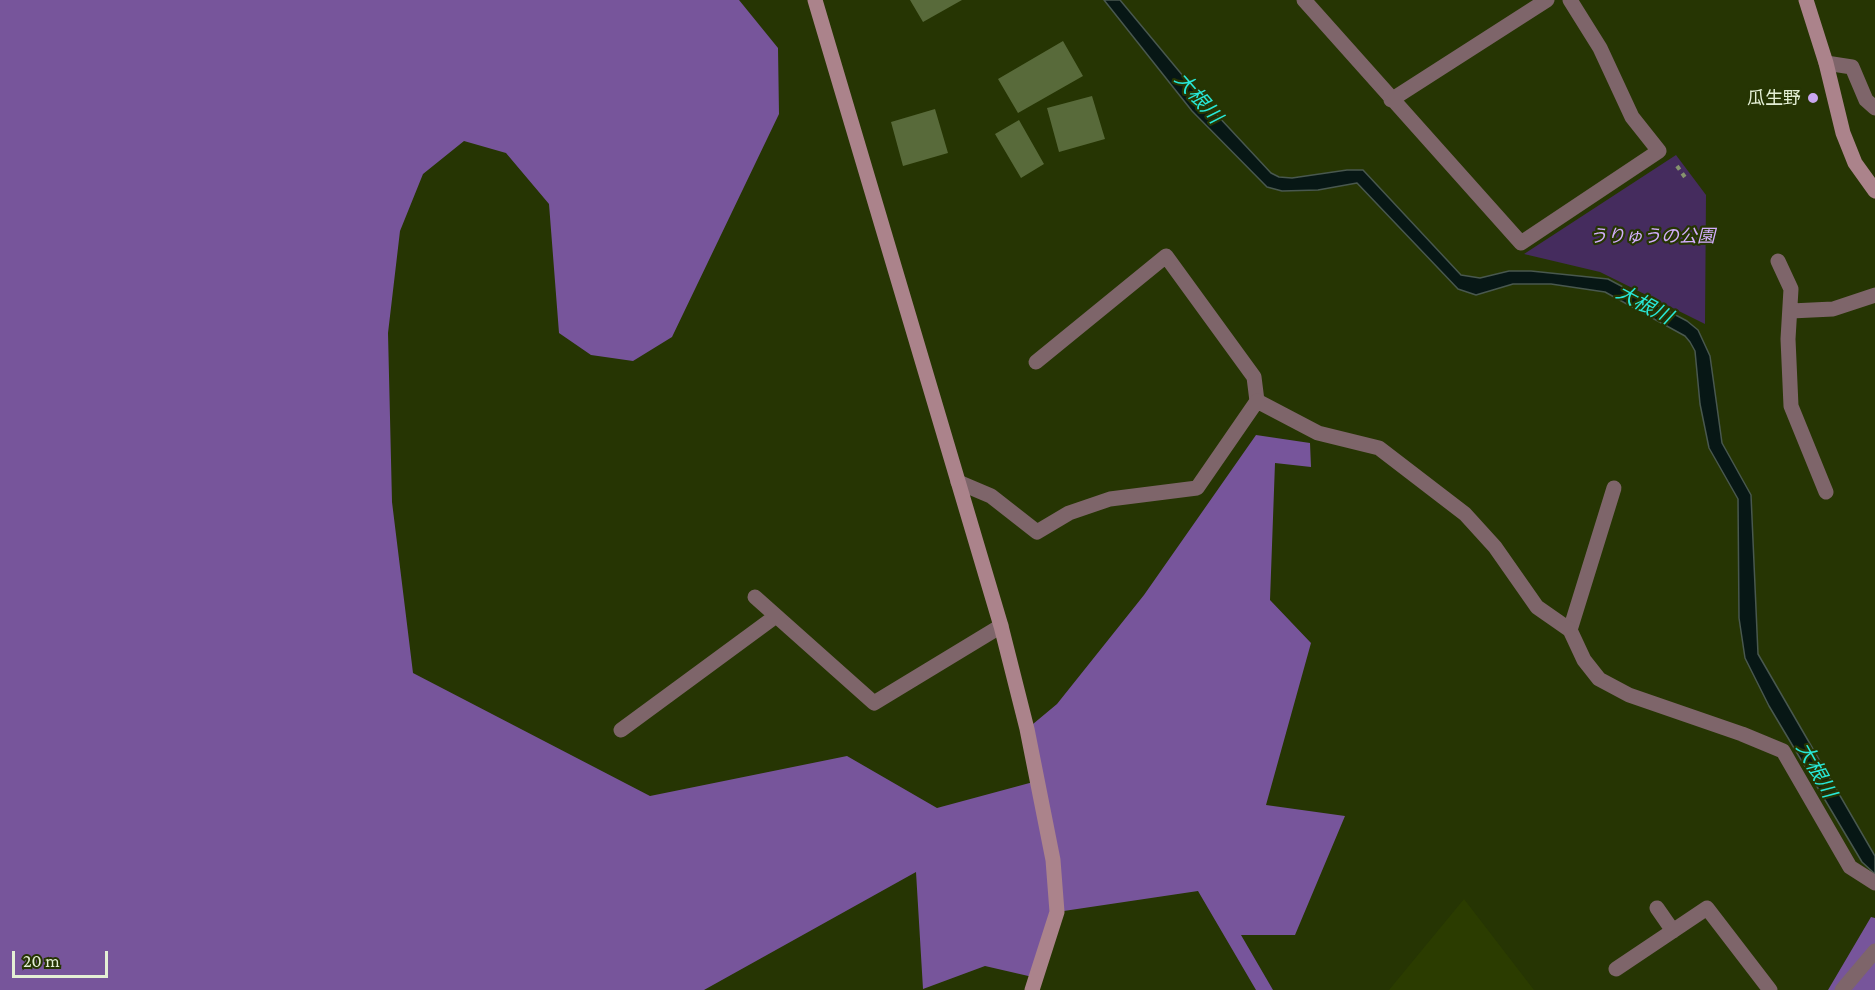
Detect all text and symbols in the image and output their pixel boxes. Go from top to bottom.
water label: 大根川 [1169,67,1227,129]
place label: 瓜生野 [1747,87,1801,109]
marker: 瓜生野 [1806,91,1820,105]
park label: うりゅうの公園 [1589,225,1715,247]
water label: 大根川 [1612,280,1676,330]
water label: 大根川 [1791,738,1841,802]
scale bar [15,939,111,977]
text: 20 m [23,951,60,971]

